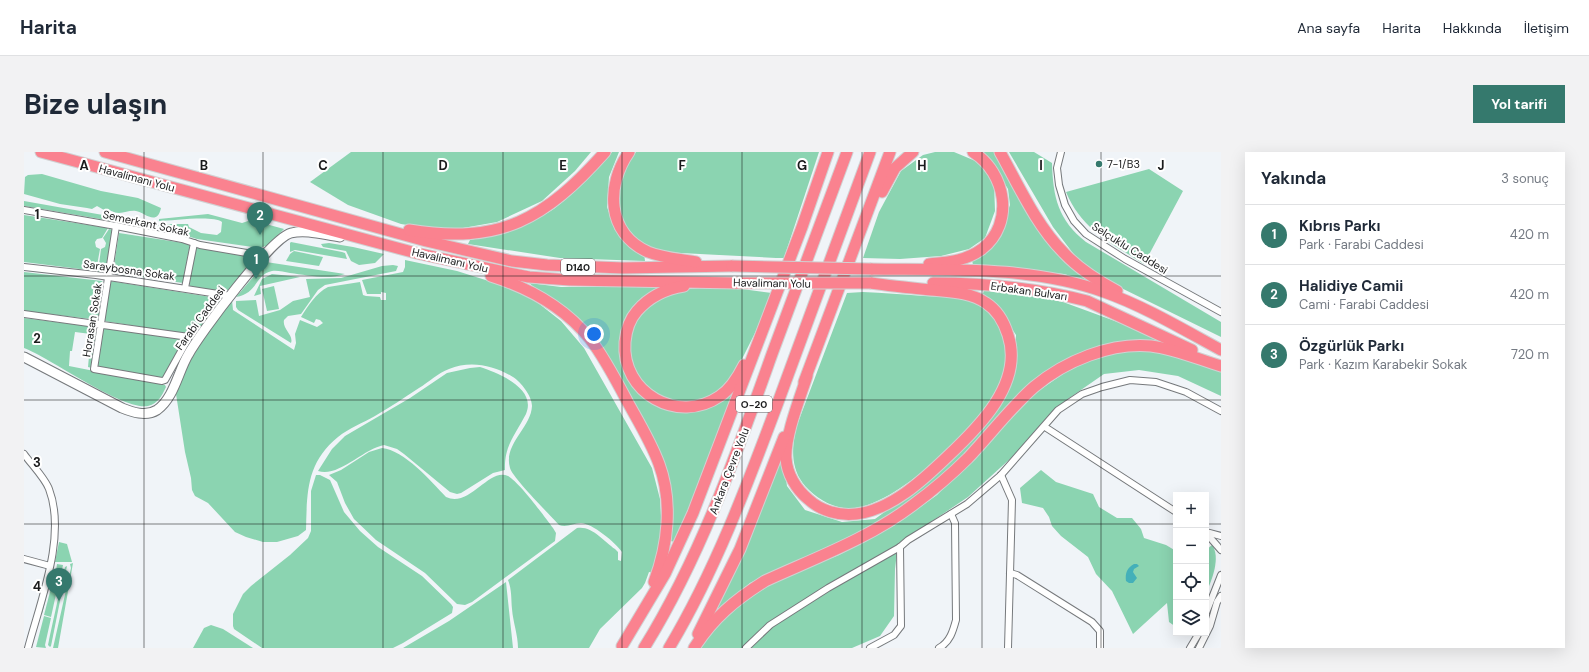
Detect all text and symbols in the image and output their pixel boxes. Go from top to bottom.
text: Harita [20,15,77,40]
text: Ana sayfa [1297,19,1360,37]
text: Harita [1382,19,1421,37]
text: Hakkında [1443,19,1502,37]
text: İletişim [1524,19,1569,37]
button: Yol tarifi [1473,85,1565,123]
text: Bize ulaşın [24,86,167,123]
text: A [79,157,89,174]
text: B [200,157,208,174]
text: C [318,157,328,174]
text: D [438,157,448,174]
text: E [559,157,567,174]
text: F [678,157,686,174]
text: G [797,157,807,174]
text: H [917,157,927,174]
text: I [1039,157,1043,174]
place label: 7-1/B3 [1107,157,1140,171]
text: J [1157,157,1165,174]
marker: 7-1/B3 [1094,159,1104,169]
street label: Havalimanı Yolu [98,161,176,195]
text: Yakında [1261,167,1326,189]
text: 3 sonuç [1501,170,1549,187]
pin: 2 [247,202,273,235]
text: 1 [35,206,39,223]
street label: Semerkant Sokak [102,207,191,239]
text: Kıbrıs Parkı [1299,216,1381,236]
street label: Selçuklu Caddesi [1089,219,1171,277]
text: 1 [1272,226,1276,243]
text: 420 m [1510,226,1549,243]
text: Park · Farabi Caddesi [1299,236,1424,253]
street label: Havalimanı Yolu [410,244,490,276]
pin: 1 [243,246,269,279]
street label: Saraybosna Sokak [82,257,176,283]
road number: D140 [561,259,595,275]
street label: Havalimanı Yolu [733,275,811,291]
text: Halidiye Camii [1299,276,1403,296]
street label: Erbakan Bulvarı [990,279,1068,303]
street label: Horasan Sokak [79,282,105,358]
street label: Farabi Caddesi [172,283,228,353]
text: 2 [1270,286,1278,303]
text: 420 m [1510,286,1549,303]
text: Cami · Farabi Caddesi [1299,296,1429,313]
your location [584,324,604,344]
text: 2 [33,330,41,347]
text: Özgürlük Parkı [1299,336,1404,356]
text: 3 [1270,346,1278,363]
text: 720 m [1511,346,1549,363]
text: Park · Kazım Karabekir Sokak [1299,356,1467,373]
road number: O-20 [736,396,772,412]
street label: Ankara Çevre Yolu [706,426,752,516]
text: 3 [33,454,41,471]
map controls [1173,492,1209,636]
button: + [1173,492,1209,528]
button: − [1173,528,1209,564]
button: locate [1173,564,1209,600]
pin: 3 [46,568,72,601]
text: 4 [33,578,41,595]
button: layers [1173,600,1209,636]

